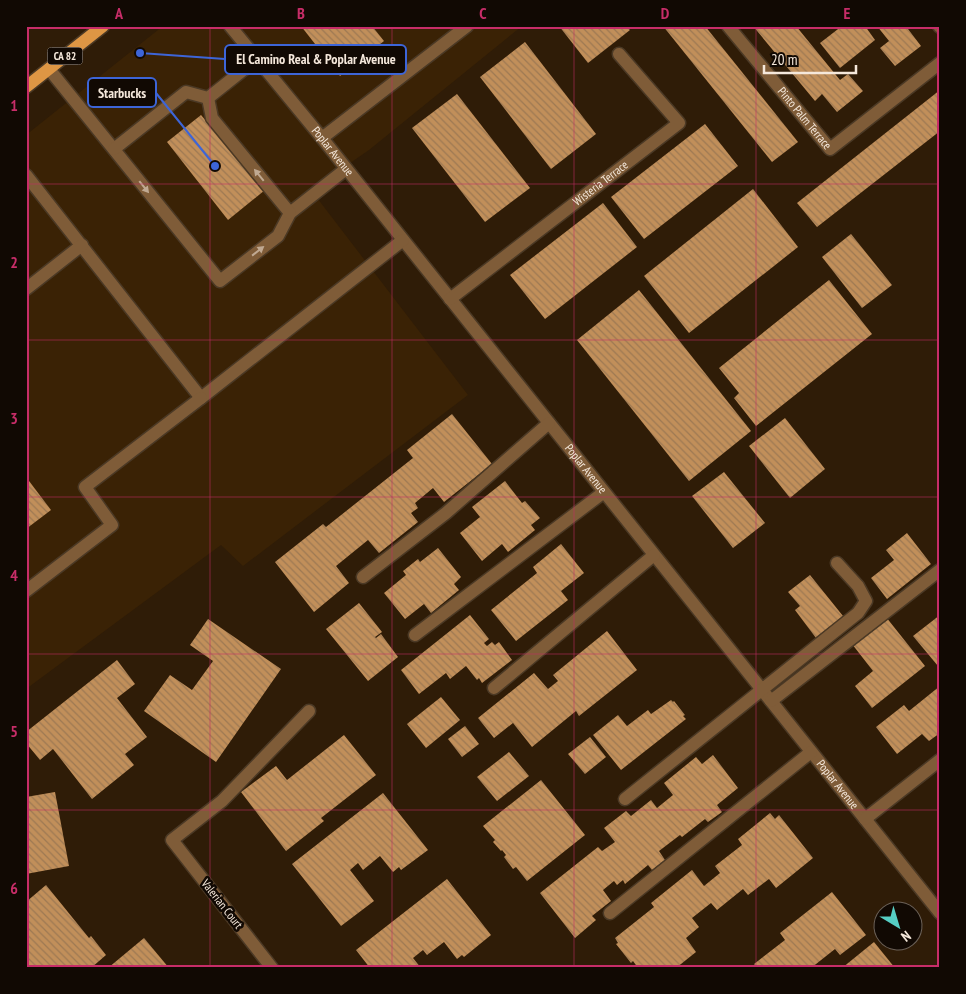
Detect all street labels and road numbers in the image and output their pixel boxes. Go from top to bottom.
road number: CA 82 [48,48,82,64]
street label: Pinto Palm Terrace [775,84,835,152]
street label: Poplar Avenue [309,123,357,179]
street label: Wisteria Terrace [570,157,631,209]
street label: Poplar Avenue [562,441,610,496]
street label: Poplar Avenue [814,757,862,812]
street label: Valerian Court [198,875,247,932]

